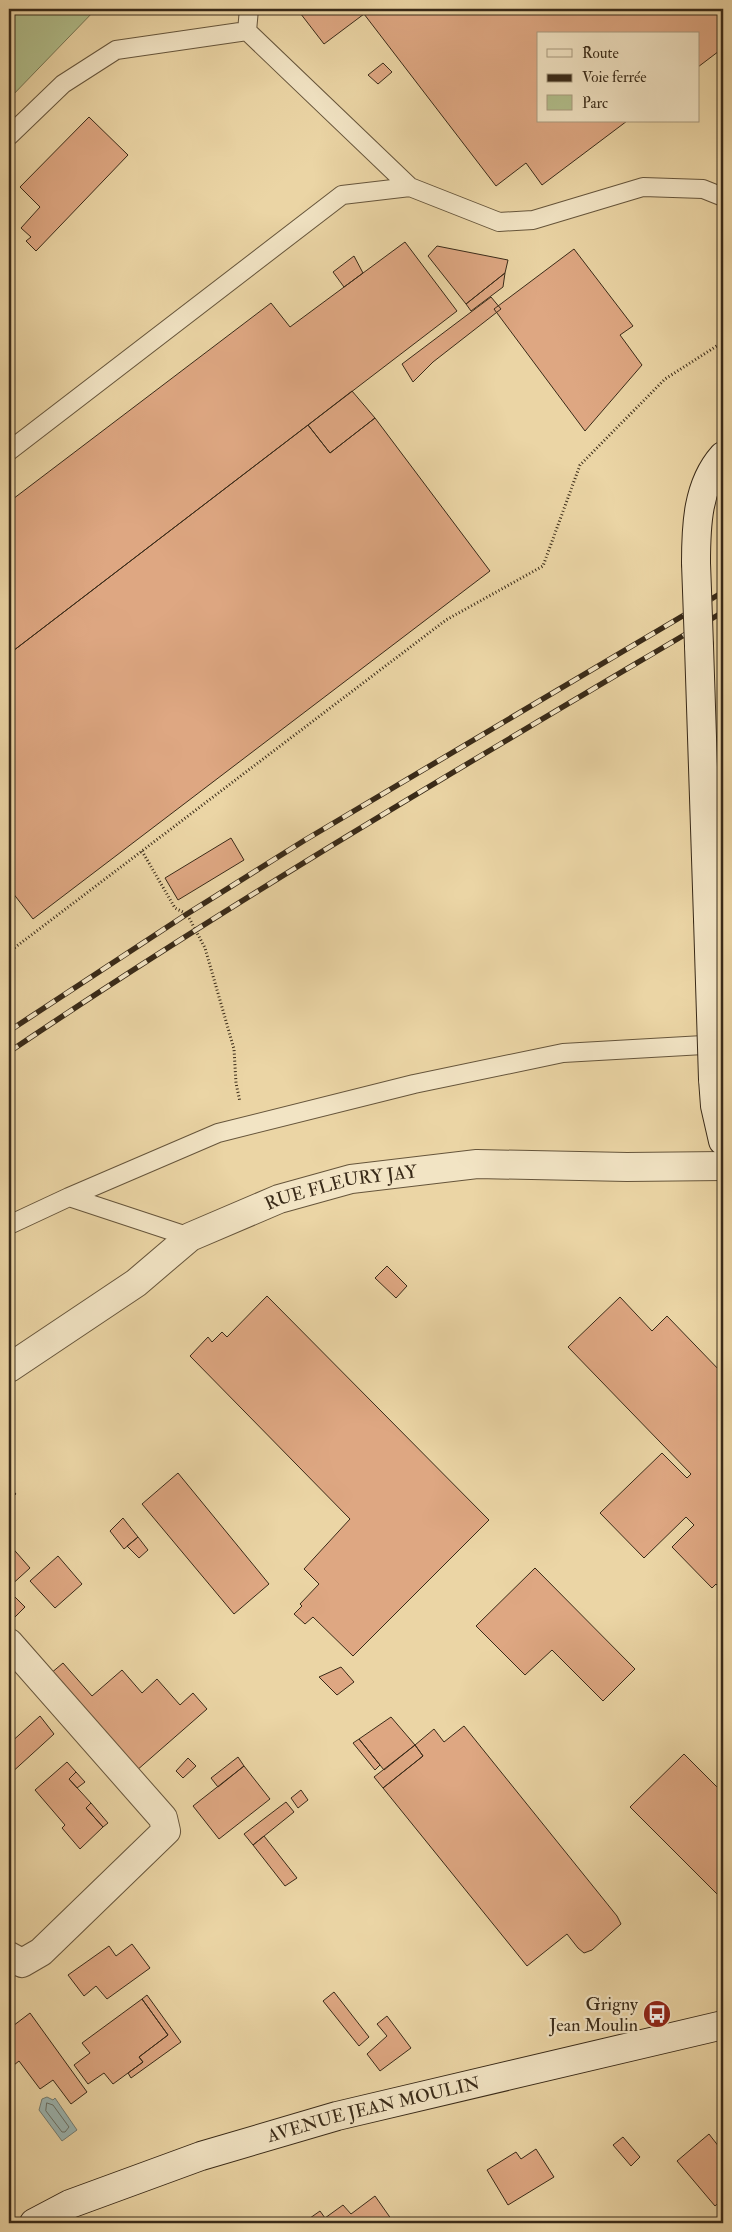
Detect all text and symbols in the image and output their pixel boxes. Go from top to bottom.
legend [537,32,700,122]
text: Route [582,44,619,63]
text: Voie ferrée [582,68,647,87]
text: Parc [582,94,608,113]
street label: RUE FLEURY JAY [261,1160,419,1216]
place label: Grigny Jean Moulin [548,1993,639,2037]
bus stop icon: Grigny Jean Moulin [642,1999,672,2029]
street label: AVENUE JEAN MOULIN [263,2072,482,2148]

